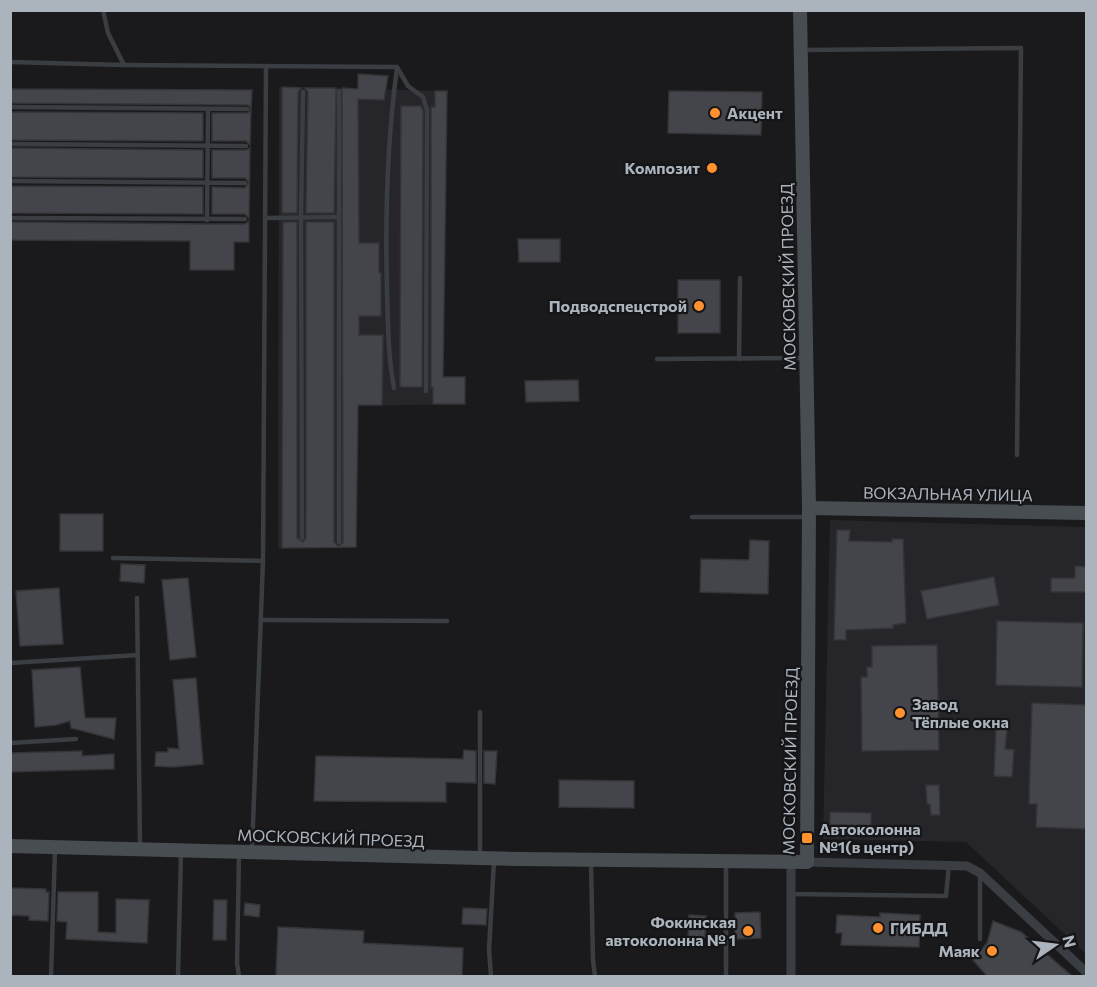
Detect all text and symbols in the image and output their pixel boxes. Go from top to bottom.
place label: Акцент [727,103,783,122]
marker: Акцент [708,106,722,120]
place label: Композит [624,158,700,177]
marker: Композит [705,161,719,175]
street label: МОСКОВСКИЙ ПРОЕЗД [776,183,799,371]
place label: Подводспецстрой [549,296,687,315]
marker: Подводспецстрой [692,299,706,313]
street label: ВОКЗАЛЬНАЯ УЛИЦА [863,483,1033,504]
street label: МОСКОВСКИЙ ПРОЕЗД [778,666,801,855]
place label: Завод Тёплые окна [912,694,1009,731]
marker: Завод Тёплые окна [893,706,907,720]
place label: Автоколонна №1(в центр) [819,819,921,856]
street label: МОСКОВСКИЙ ПРОЕЗД [237,825,426,850]
marker: Автоколонна №1(в центр) [800,831,814,845]
place label: Фокинская автоколонна № 1 [605,912,736,949]
north arrow [1025,915,1085,975]
place label: ГИБДД [890,918,948,937]
marker: ГИБДД [871,921,885,935]
marker: Фокинская автоколонна № 1 [741,924,755,938]
text: N [1059,933,1081,949]
place label: Маяк [938,941,980,960]
marker: Маяк [985,944,999,958]

